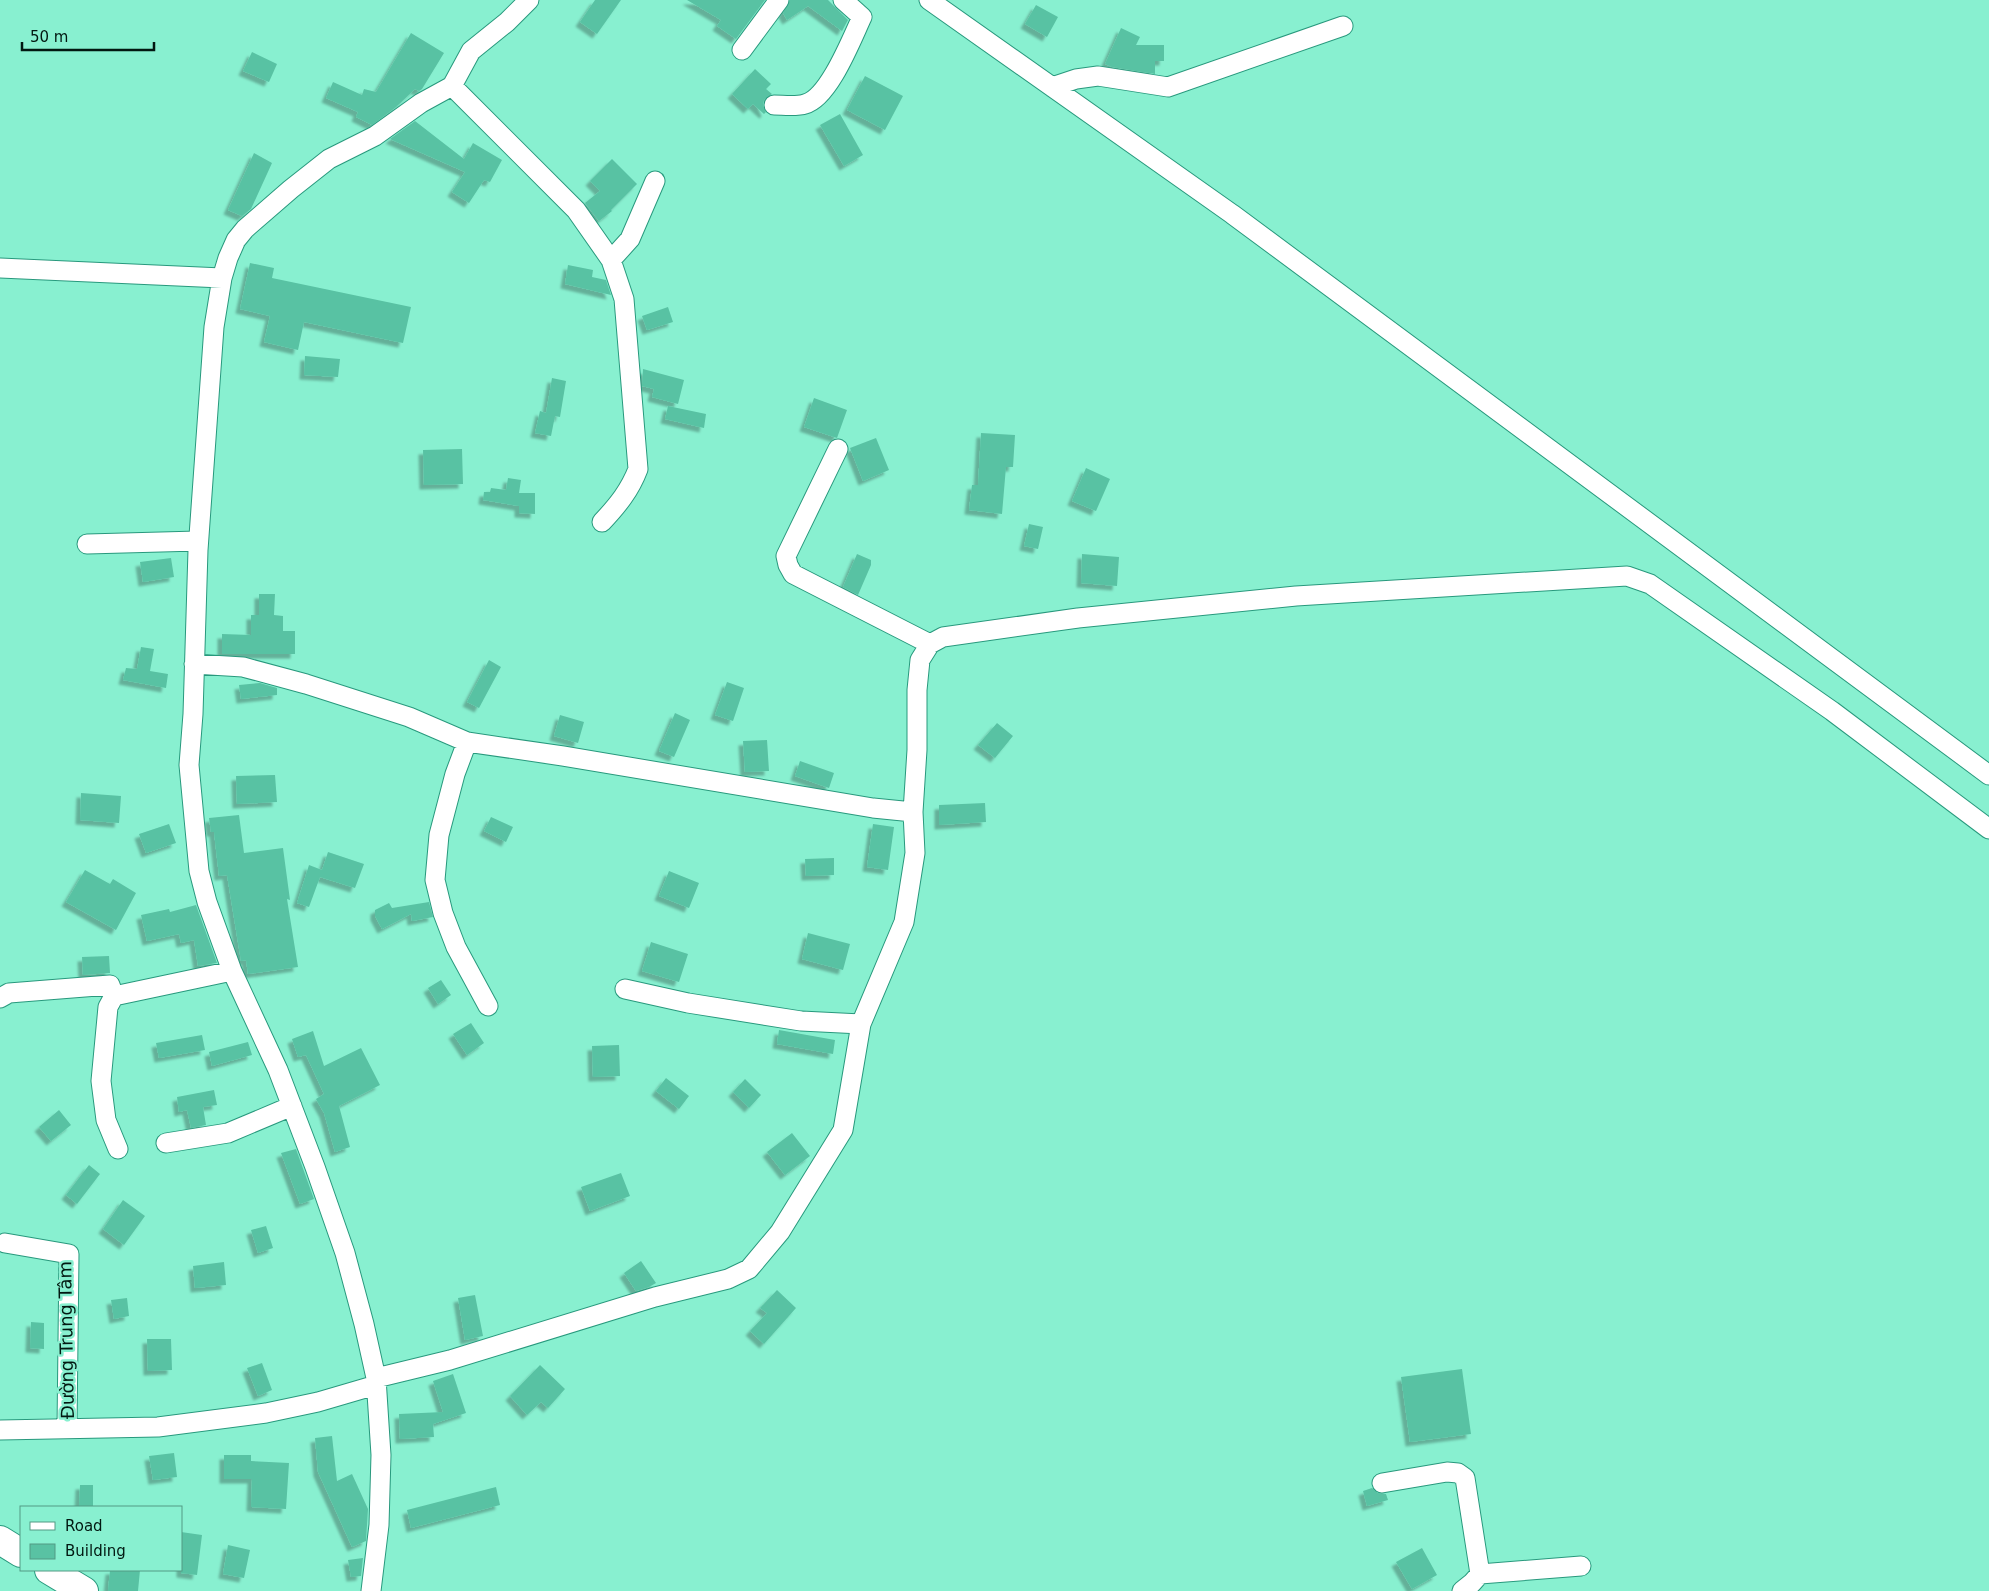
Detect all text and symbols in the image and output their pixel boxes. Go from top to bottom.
scale bar [22,20,155,52]
text: 50 m [30,28,68,46]
street label: Đường Trung Tâm [54,1261,78,1419]
legend [20,1506,182,1571]
text: Road [65,1517,103,1535]
text: Building [65,1542,126,1560]

